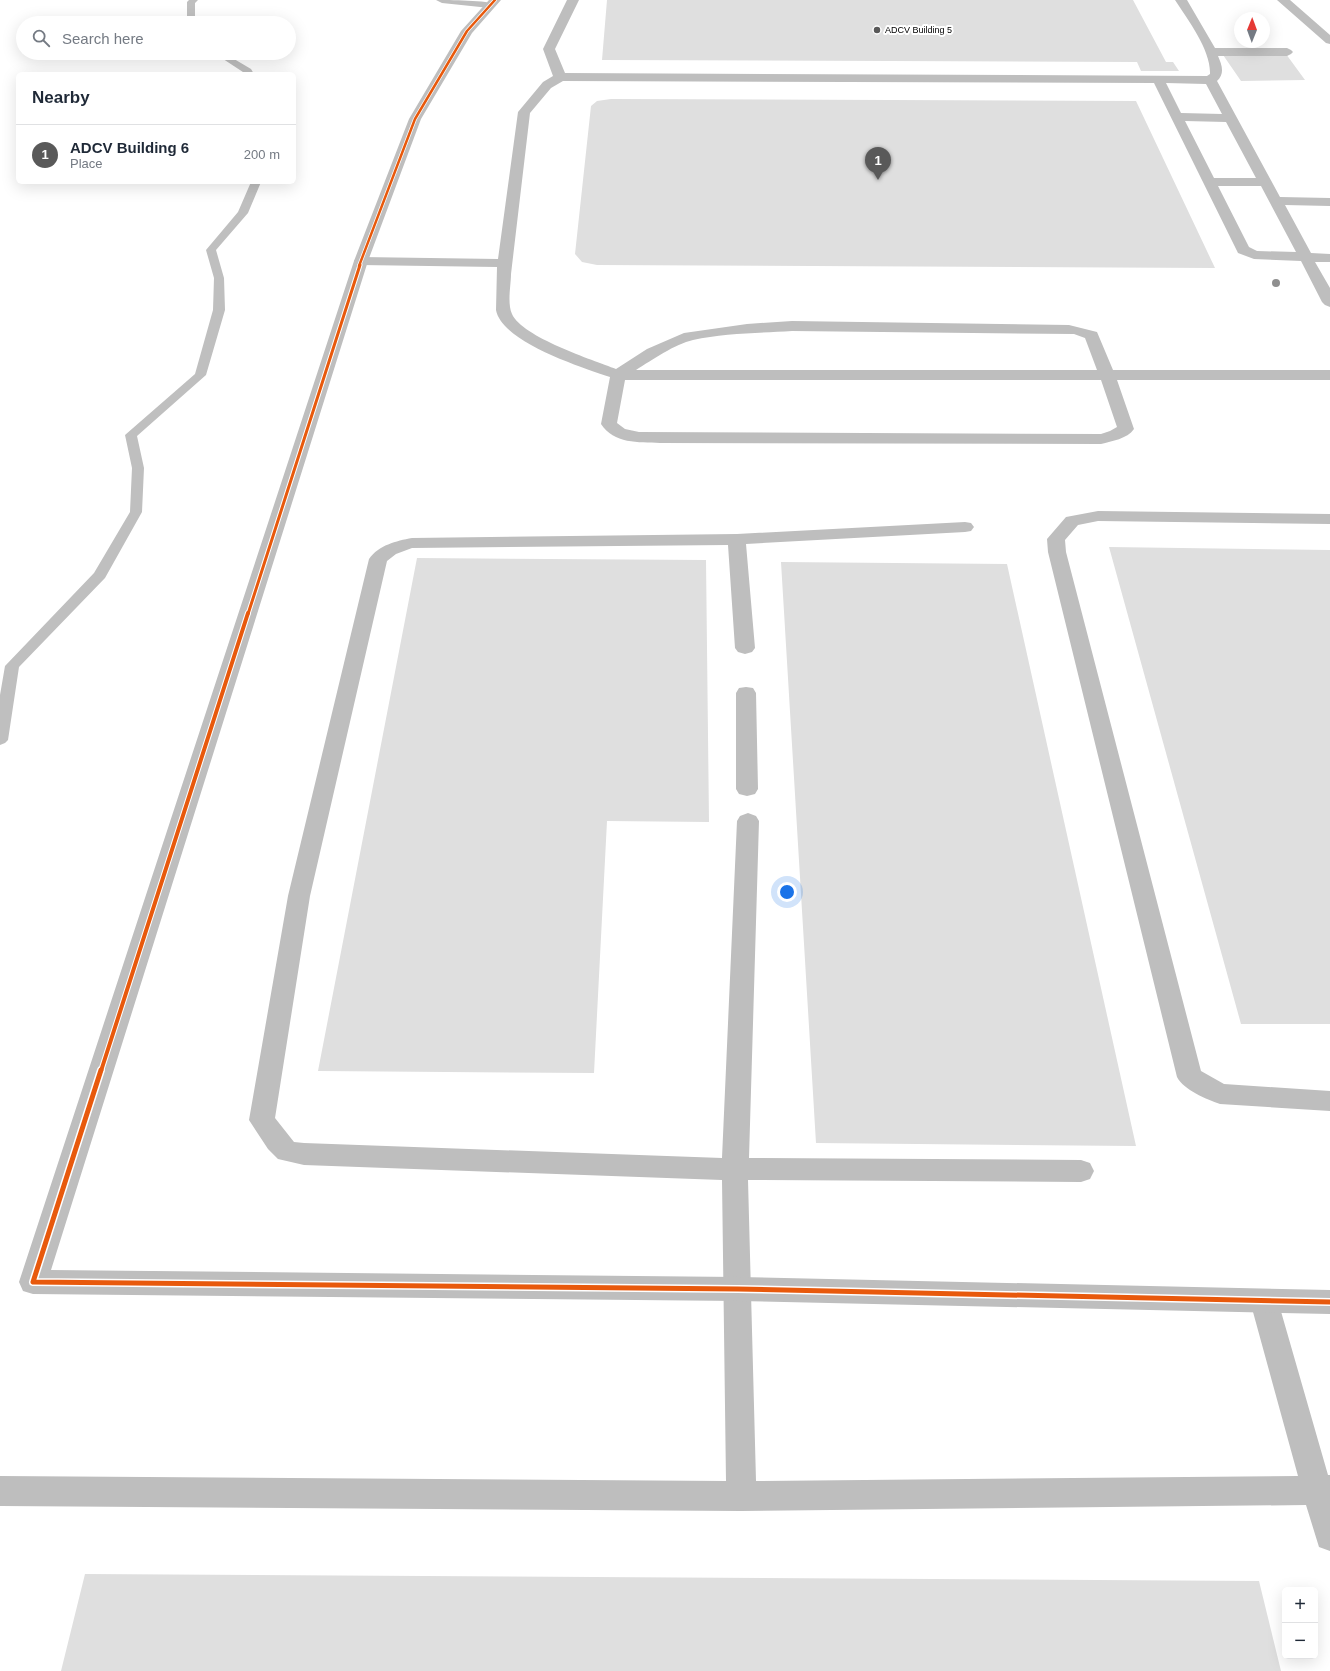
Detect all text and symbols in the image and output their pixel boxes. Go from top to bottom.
north arrow [1234,12,1270,48]
search box [16,16,296,60]
marker: ADCV Building 5 [872,25,882,35]
place label: ADCV Building 5 [885,25,952,35]
icon: search [30,27,52,49]
text: Search here [62,30,144,47]
text: Nearby [32,88,90,107]
text: ADCV Building 6 [70,139,189,156]
text: 1 [41,147,49,162]
text: 200 m [244,147,280,162]
pin: 1 [865,147,891,180]
text: Place [70,156,103,171]
your location [777,882,797,902]
map controls [1282,1587,1318,1659]
button: + [1282,1587,1318,1623]
button: − [1282,1623,1318,1659]

